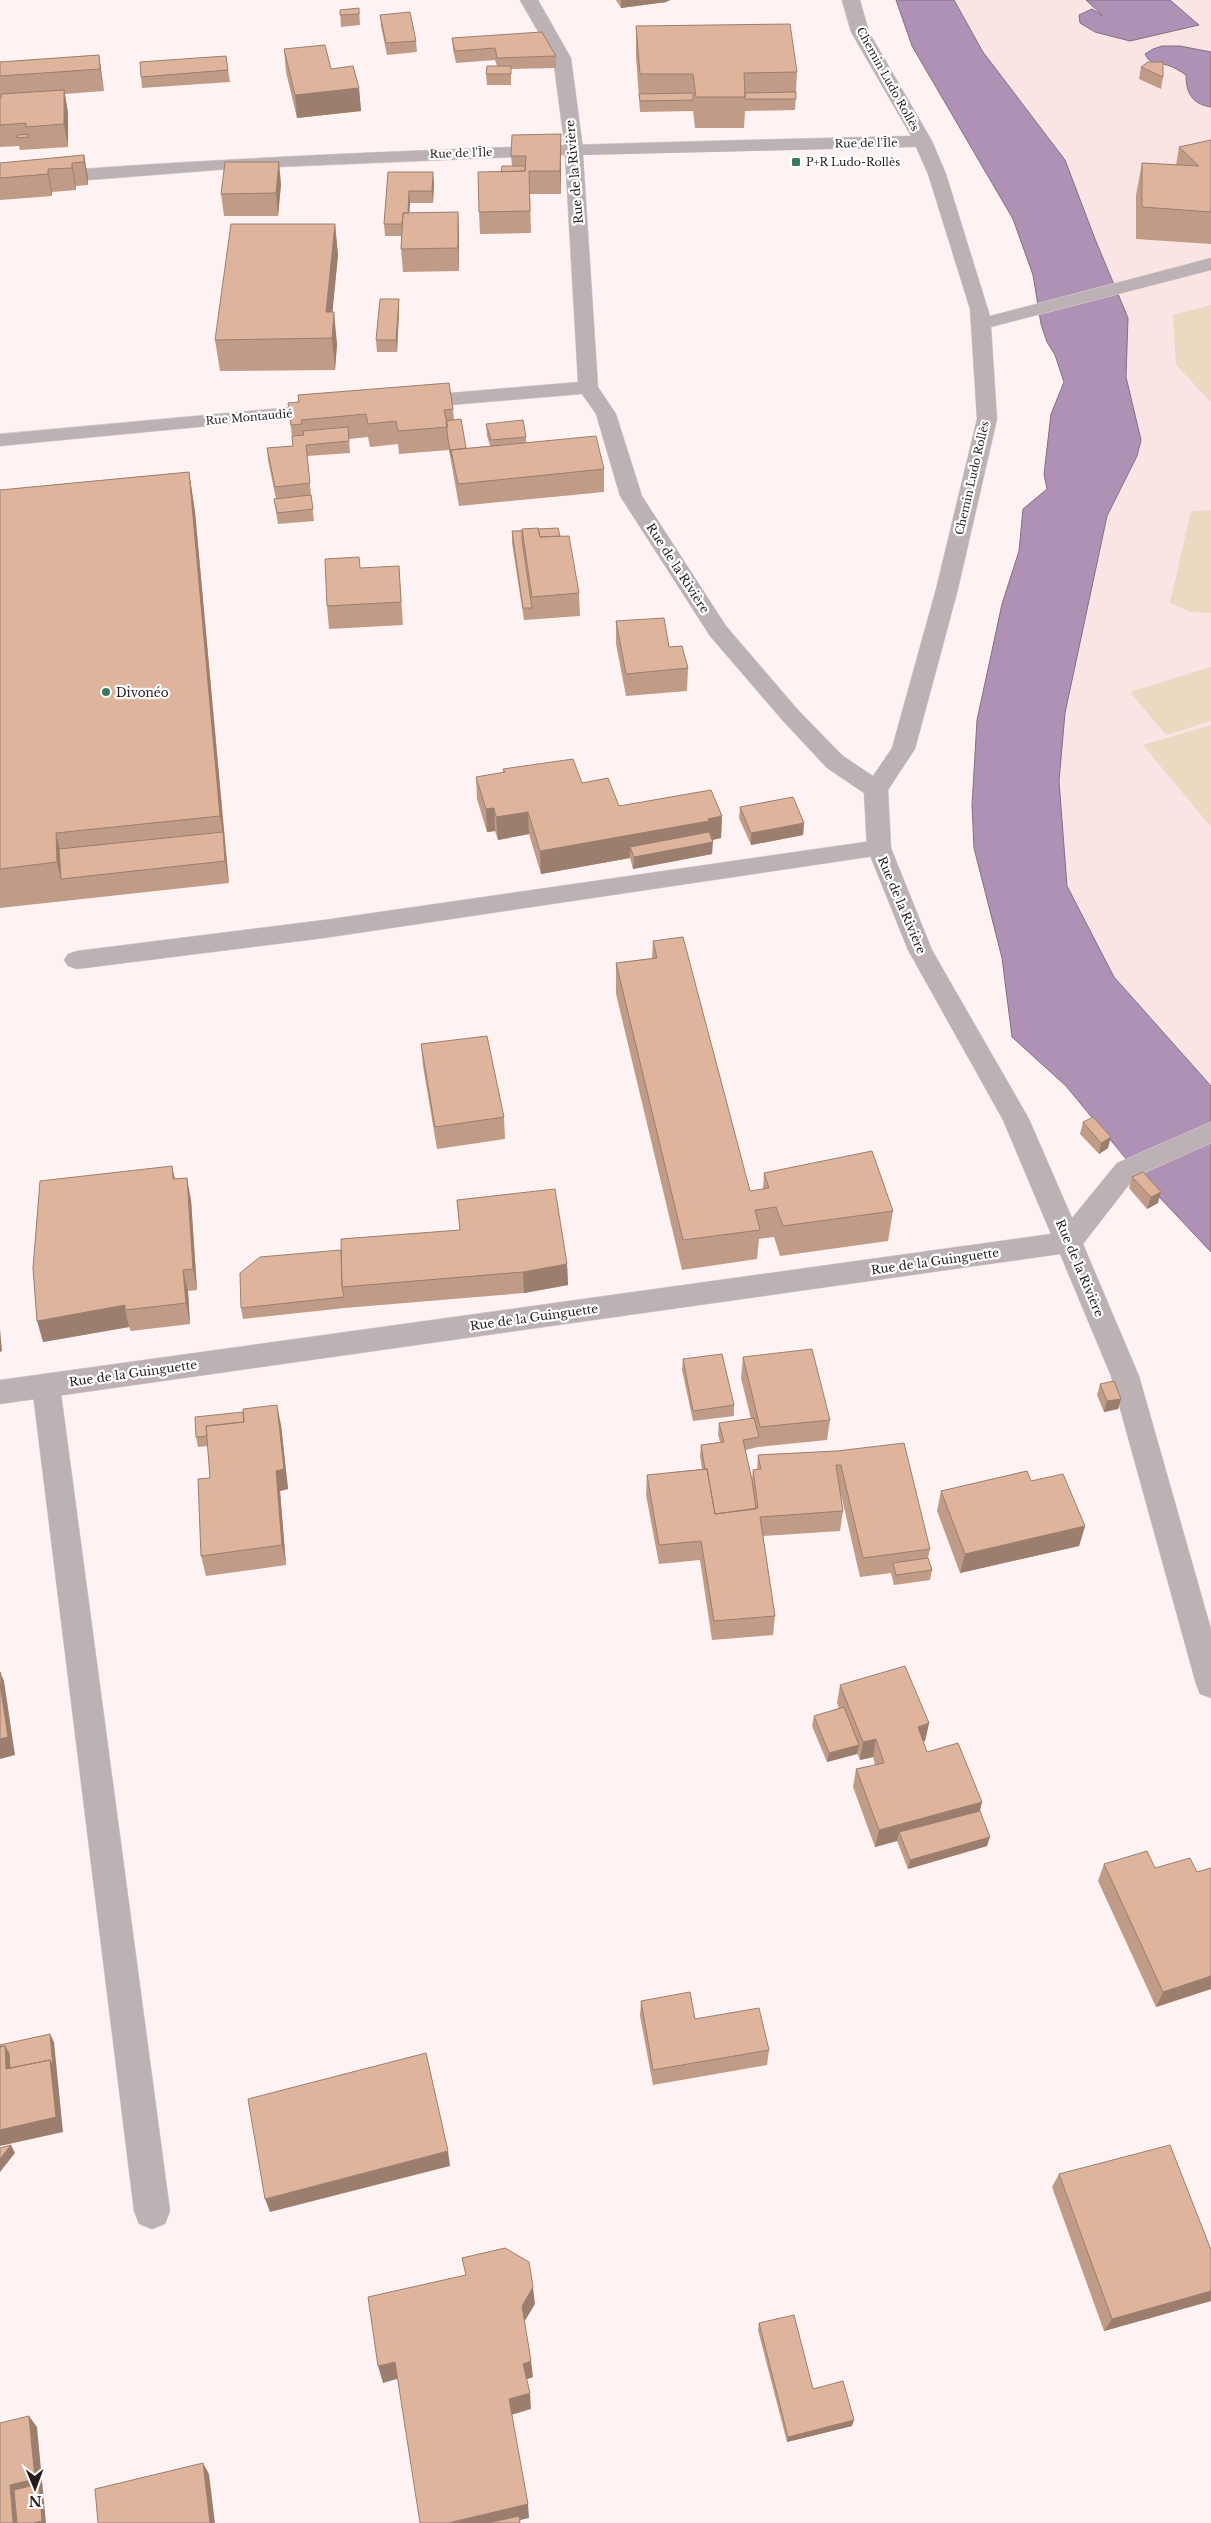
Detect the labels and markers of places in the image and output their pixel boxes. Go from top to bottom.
place label: P+R Ludo-Rollès [806,155,900,169]
marker: P+R Ludo-Rollès [790,156,802,168]
place label: Divonéo [116,685,169,700]
marker: Divonéo [100,686,112,698]

